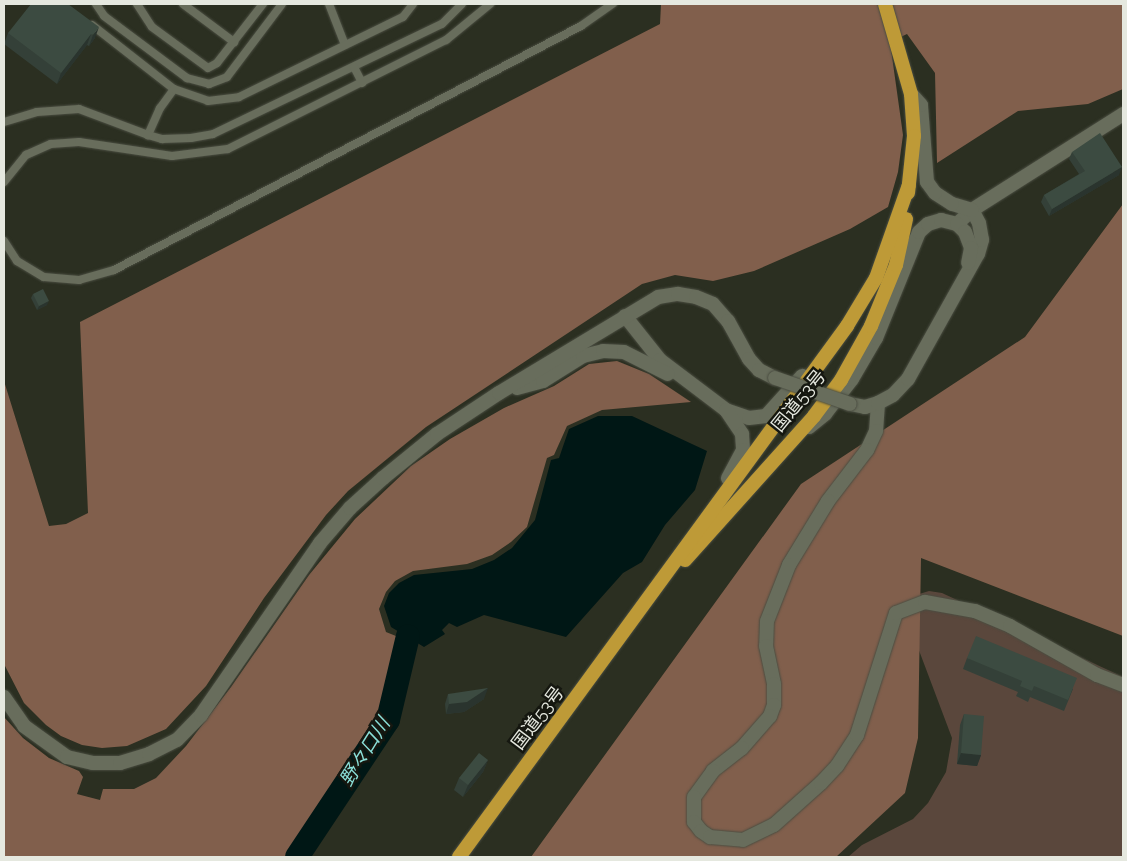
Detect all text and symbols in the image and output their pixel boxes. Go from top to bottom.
street label: 国道53号 [768,366,830,436]
street label: 国道53号 [507,682,569,754]
water label: 野々口川 [335,714,395,790]

